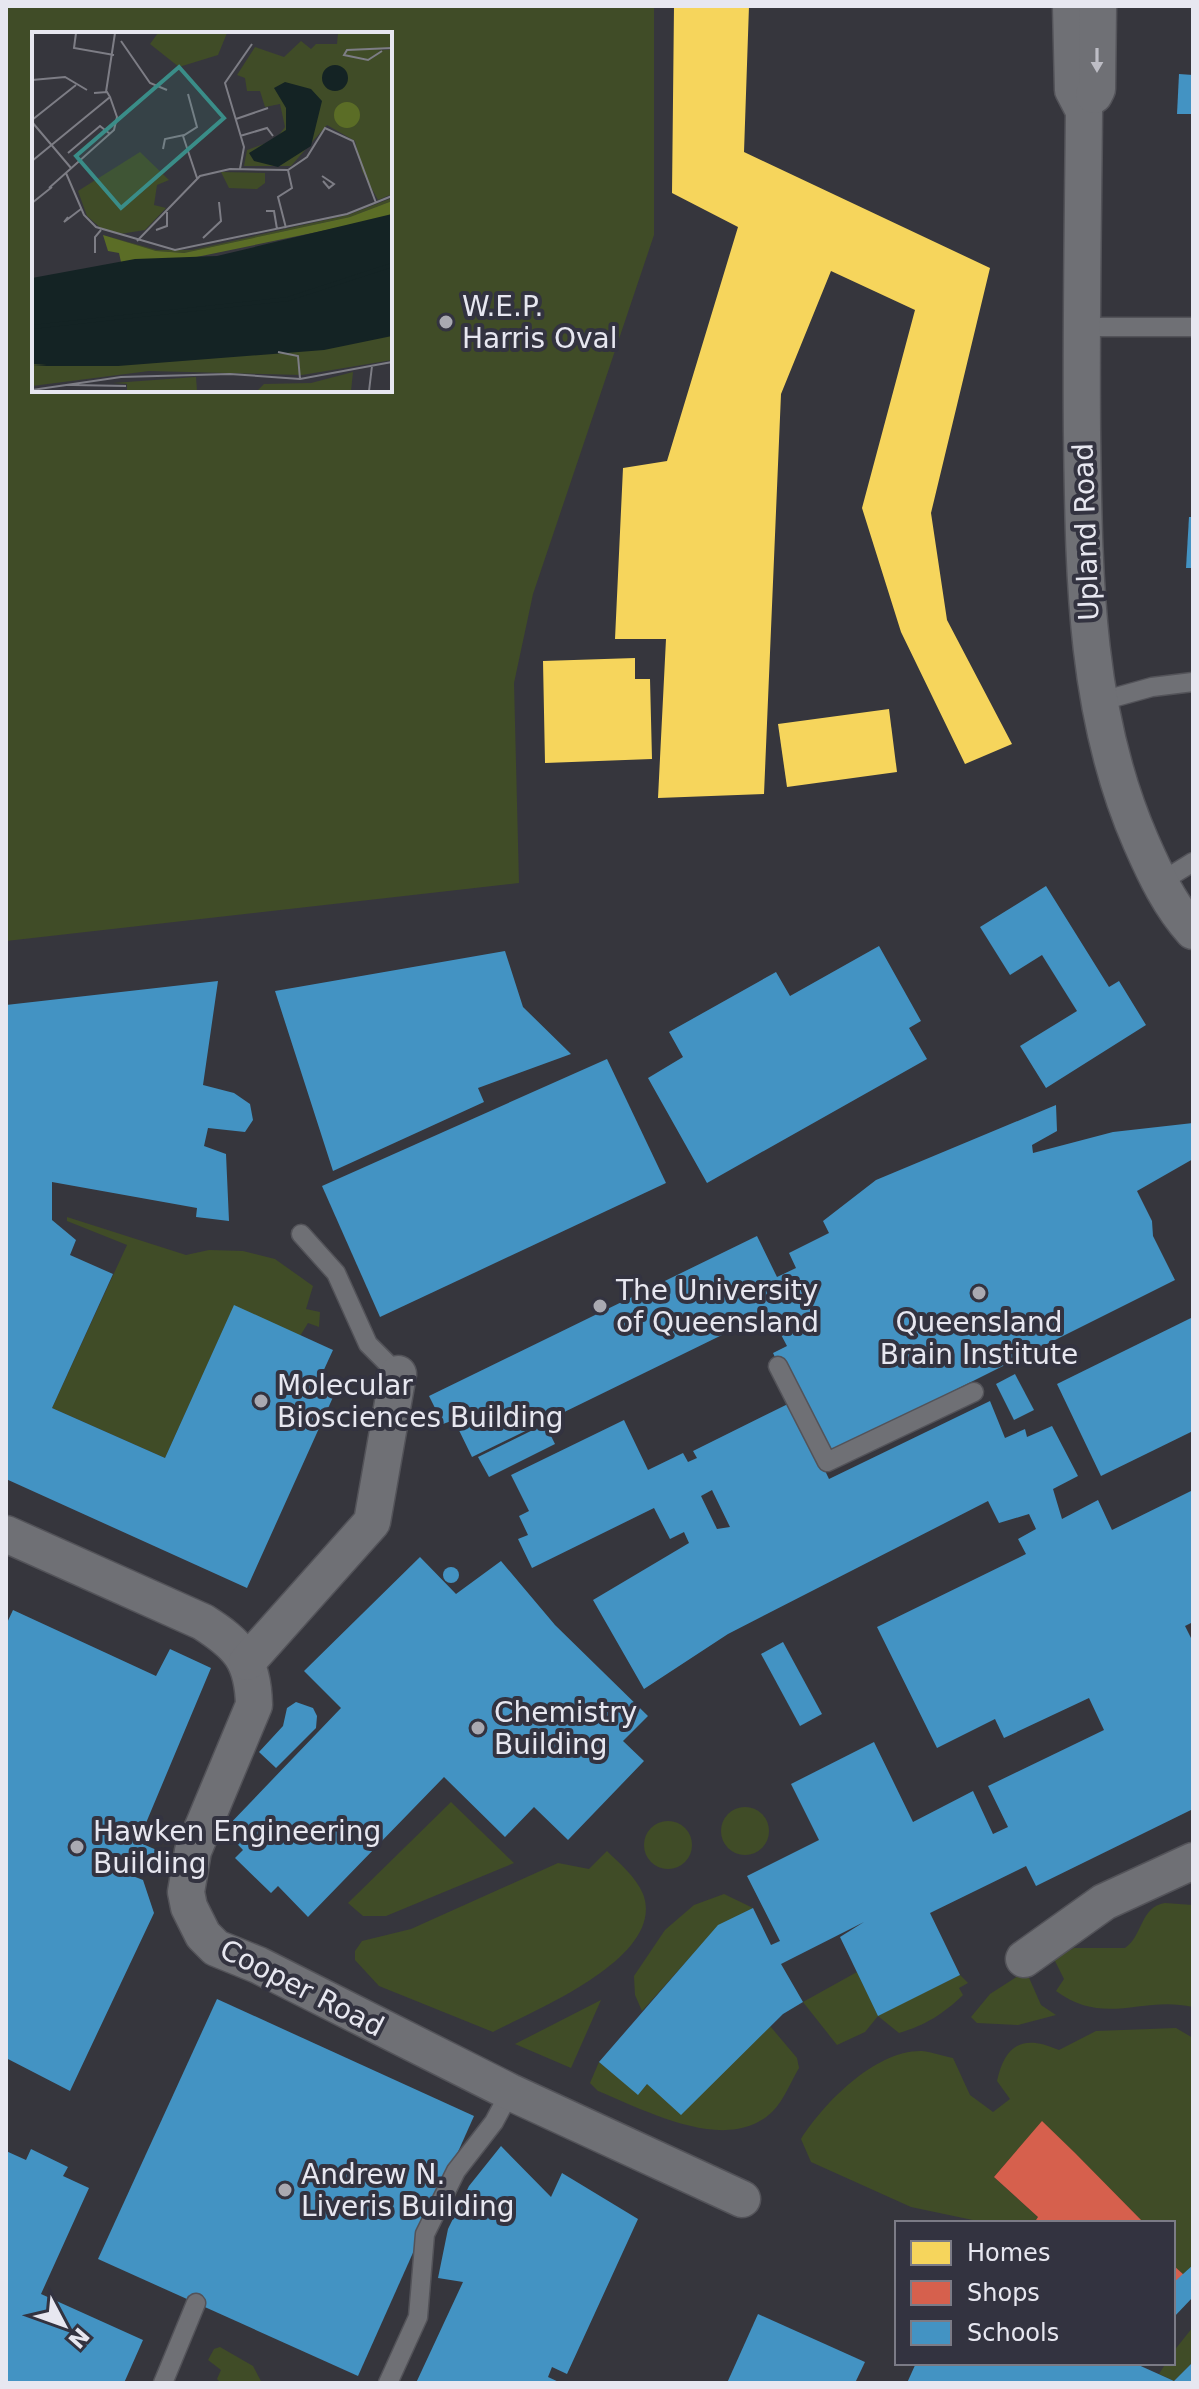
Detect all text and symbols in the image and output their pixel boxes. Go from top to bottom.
inset map [32,32,392,392]
one-way arrow [1091,48,1104,73]
place label: W.E.P. Harris Oval [462,290,618,355]
marker: W.E.P. Harris Oval [437,313,455,331]
street label: Upland Road [1066,443,1106,621]
place label: The University of Queensland [615,1274,819,1339]
marker: Queensland Brain Institute [970,1284,988,1302]
marker: The University of Queensland [591,1297,609,1315]
place label: Queensland Brain Institute [880,1306,1078,1371]
place label: Molecular Biosciences Building [277,1369,564,1434]
marker: Molecular Biosciences Building [252,1392,270,1410]
place label: Chemistry Building [494,1696,637,1761]
marker: Chemistry Building [469,1719,487,1737]
place label: Hawken Engineering Building [93,1815,381,1880]
marker: Hawken Engineering Building [68,1838,86,1856]
street label: Cooper Road [215,1933,389,2043]
place label: Andrew N. Liveris Building [301,2158,515,2223]
marker: Andrew N. Liveris Building [276,2181,294,2199]
legend [895,2221,1175,2365]
text: Homes [967,2239,1050,2267]
text: Shops [967,2279,1040,2307]
north arrow [24,2285,104,2365]
text: Schools [967,2319,1059,2347]
text: N [63,2323,94,2353]

